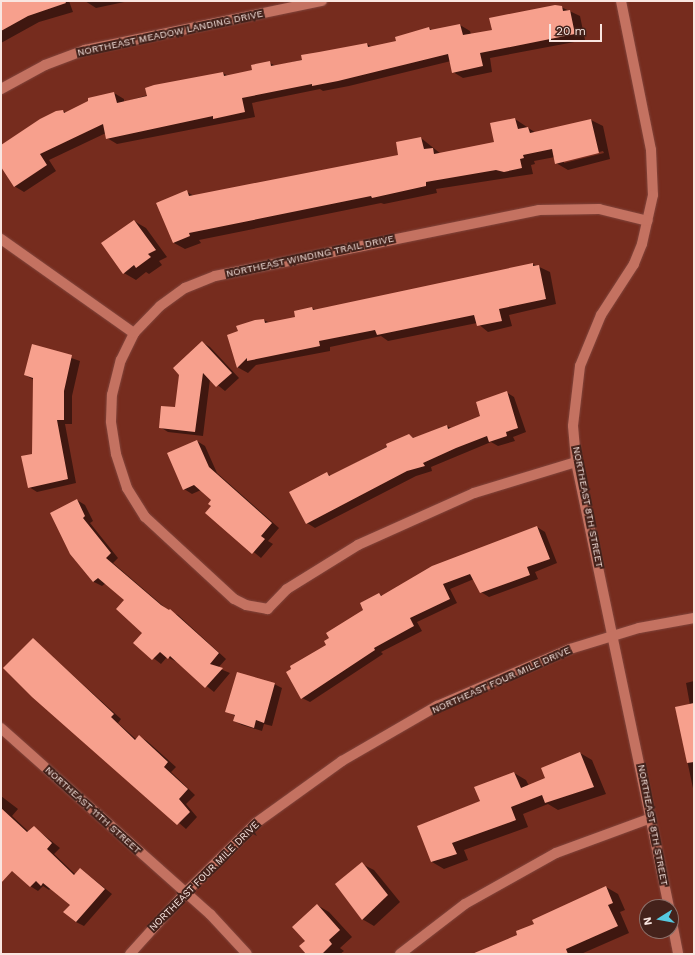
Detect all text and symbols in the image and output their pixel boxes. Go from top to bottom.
street label: NORTHEAST MEADOW LANDING DRIVE [76,7,264,59]
scale bar [551,16,604,42]
text: 20 m [556,24,586,38]
street label: NORTHEAST WINDING TRAIL DRIVE [224,232,396,280]
street label: NORTHEAST 8TH STREET [570,445,606,569]
street label: NORTHEAST FOUR MILE DRIVE [430,644,572,716]
street label: NORTHEAST 8TH STREET [635,763,671,887]
street label: NORTHEAST 11TH STREET [42,764,144,856]
street label: NORTHEAST FOUR MILE DRIVE [146,818,262,934]
north arrow [639,899,679,939]
text: N [641,916,655,926]

